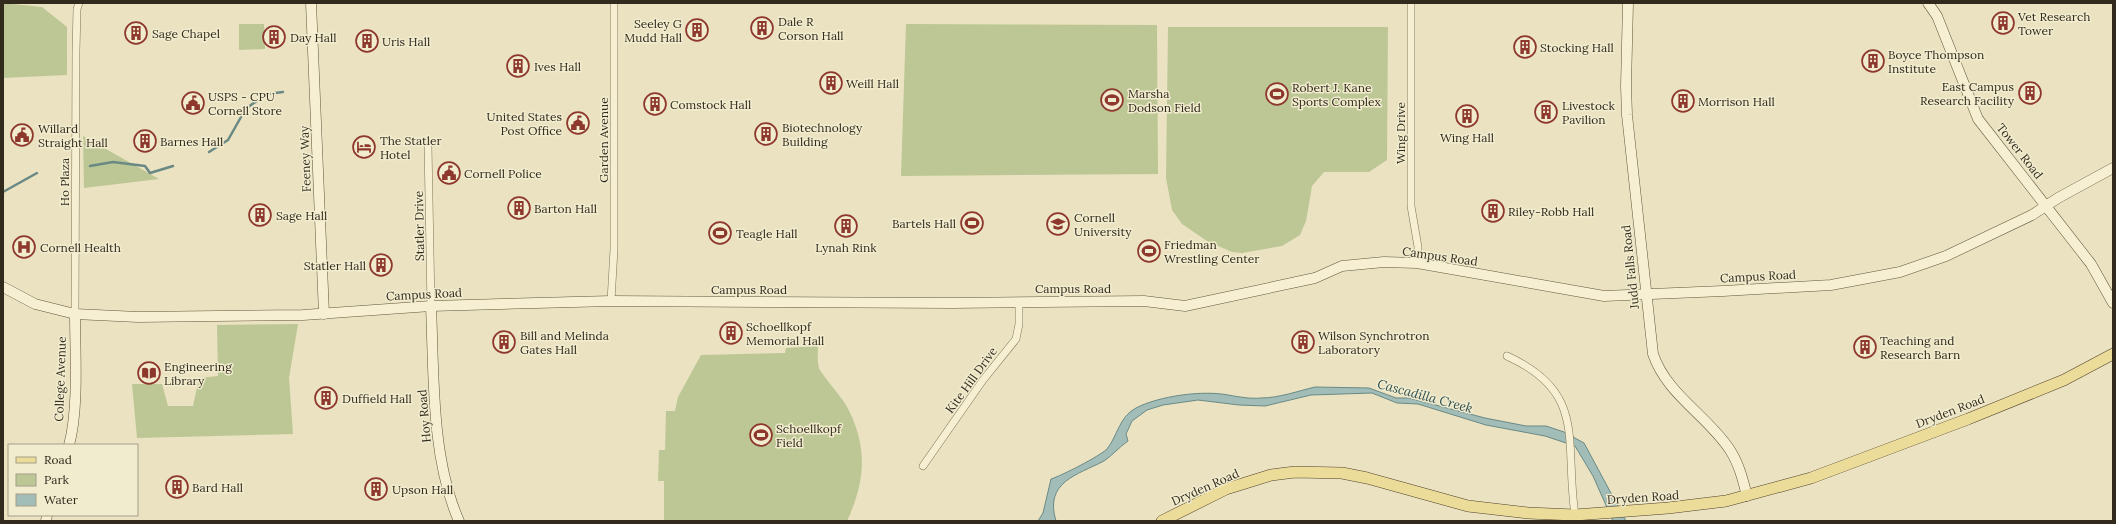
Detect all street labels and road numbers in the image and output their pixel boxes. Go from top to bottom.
street label: Garden Avenue [596,97,611,183]
street label: Wing Drive [1393,101,1408,164]
street label: Tower Road [1994,120,2046,182]
street label: Feeney Way [296,125,314,192]
street label: Ho Plaza [57,158,72,206]
street label: Statler Drive [411,190,427,261]
street label: Judd Falls Road [1618,224,1642,311]
street label: Campus Road [1401,243,1479,269]
street label: Campus Road [1720,267,1796,285]
street label: Campus Road [1035,281,1111,296]
street label: Campus Road [711,282,787,297]
street label: Campus Road [386,285,462,303]
street label: College Avenue [51,336,69,422]
street label: Kite Hill Drive [942,343,1000,416]
street label: Hoy Road [414,389,434,443]
street label: Dryden Road [1913,391,1987,431]
street label: Dryden Road [1169,465,1241,509]
street label: Dryden Road [1606,487,1680,507]

